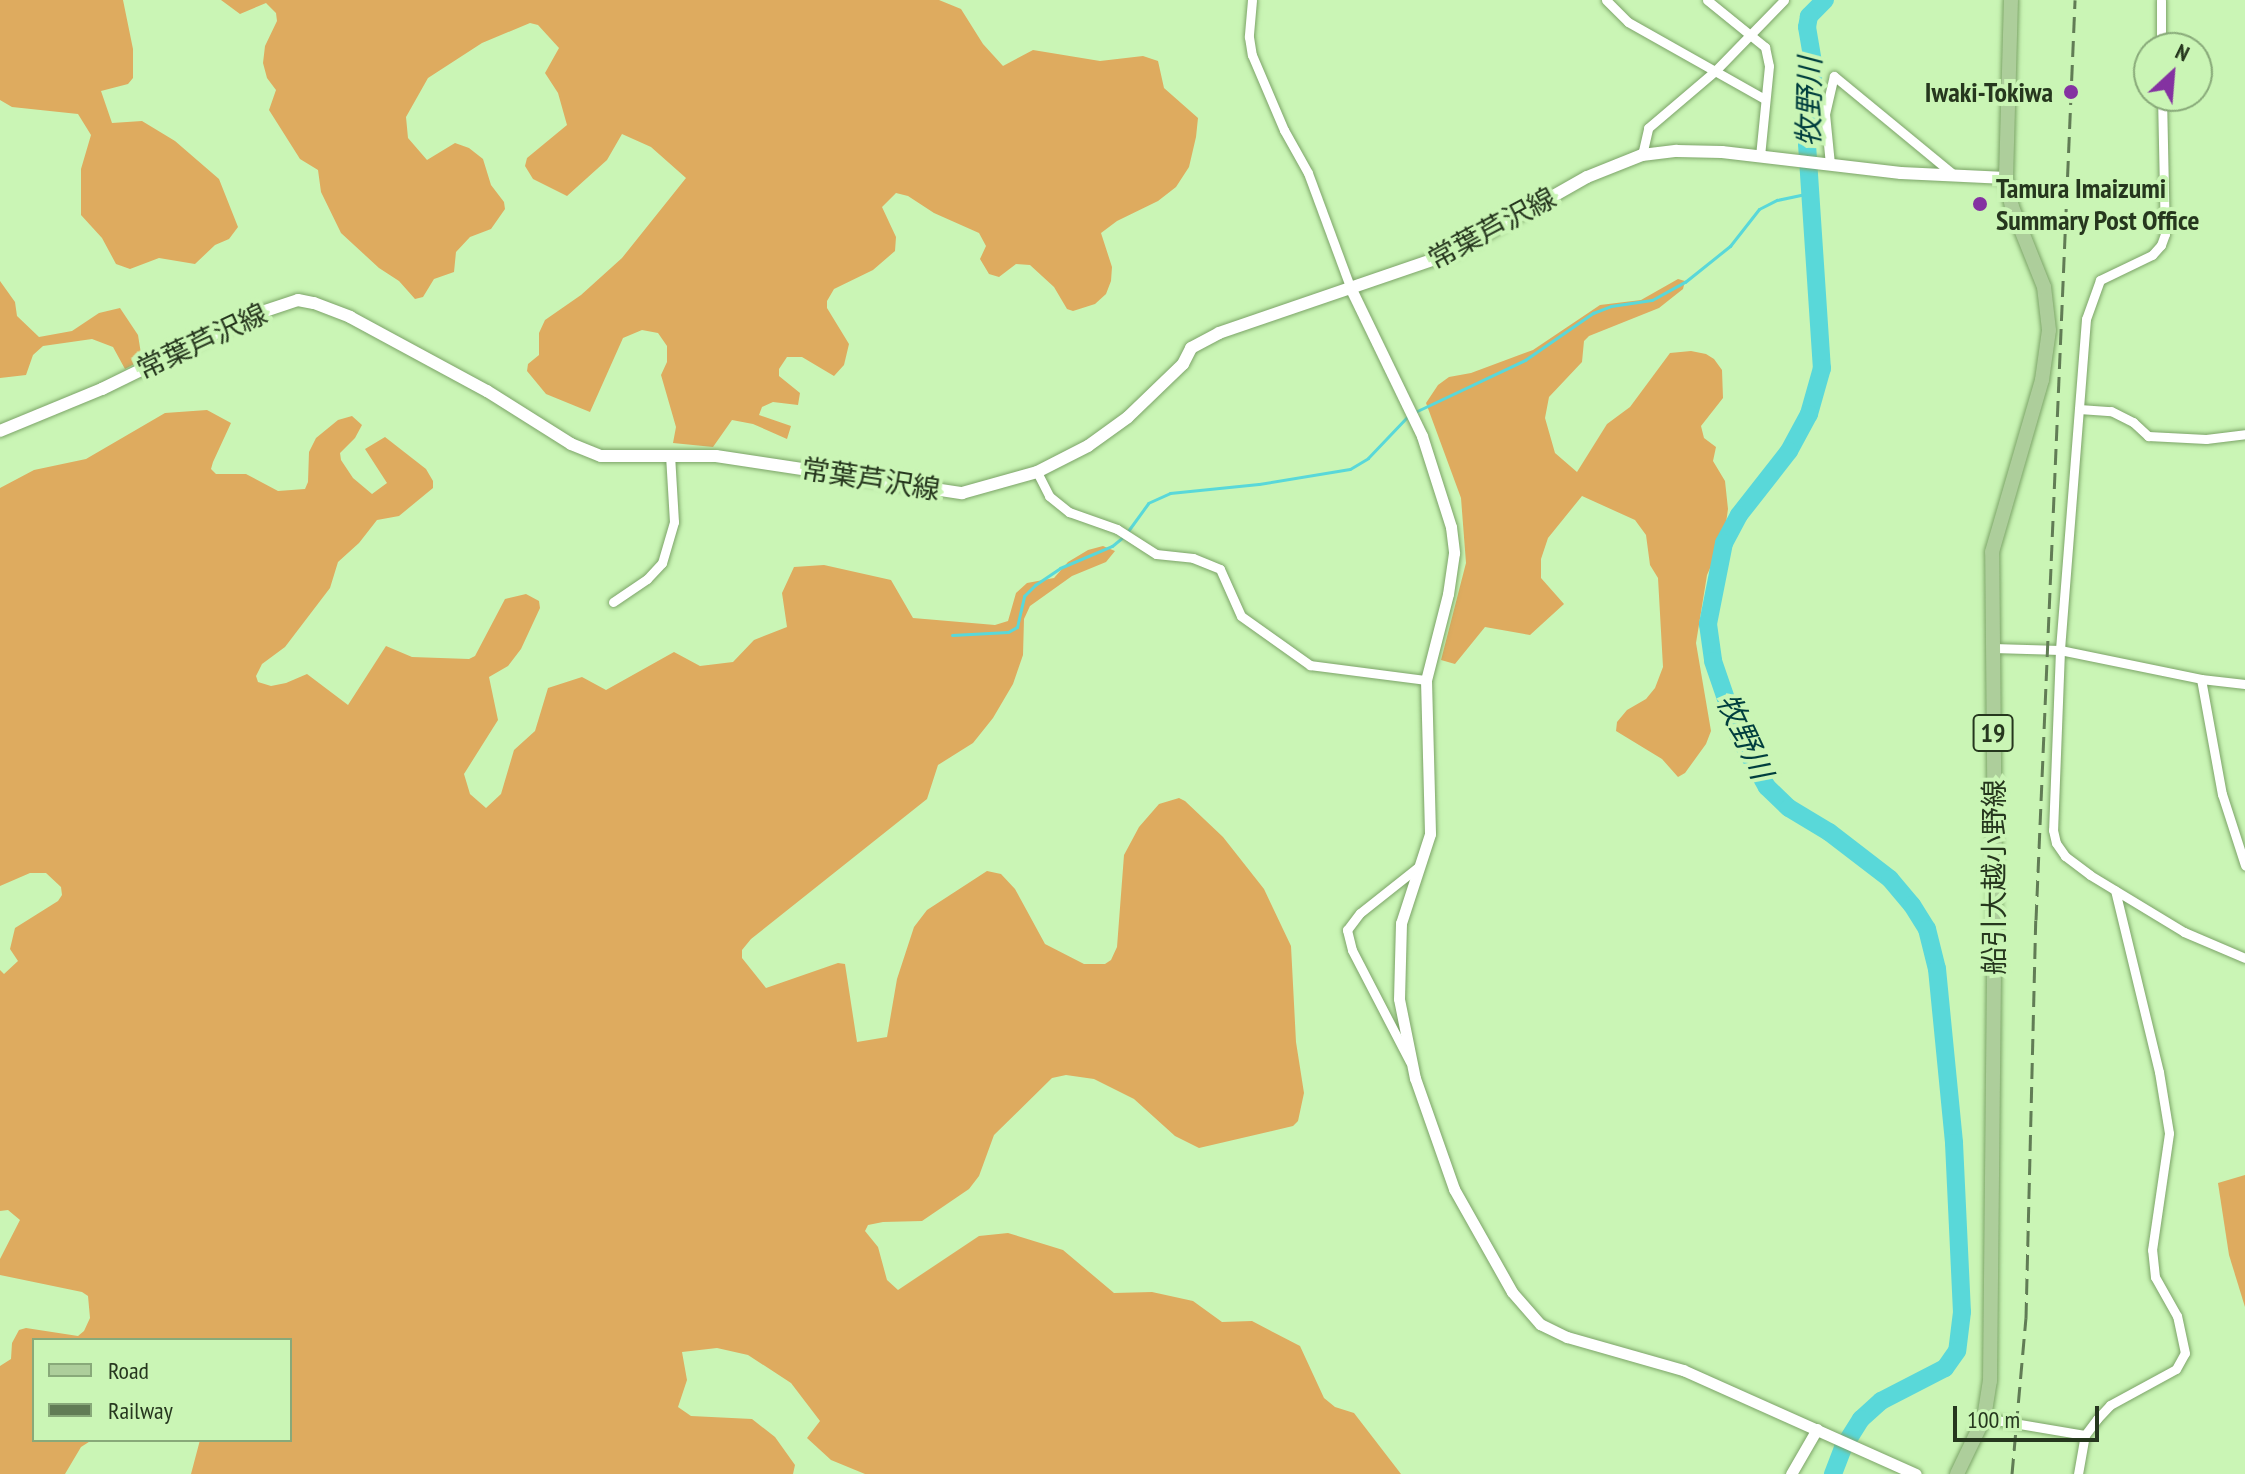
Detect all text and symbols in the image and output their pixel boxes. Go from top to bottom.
north arrow [2133,32,2213,112]
text: N [2171,37,2194,67]
water label: 牧野川 [1790,57,1828,147]
place label: Iwaki-Tokiwa [1925,75,2053,109]
marker: Iwaki-Tokiwa [2060,81,2082,103]
place label: Tamura Imaizumi Summary Post Office [1996,171,2201,237]
street label: 常葉芦沢線 [1422,180,1562,276]
marker: Tamura Imaizumi Summary Post Office [1971,195,1989,213]
street label: 常葉芦沢線 [131,296,273,386]
street label: 常葉芦沢線 [799,451,943,507]
water label: 牧野川 [1710,688,1780,784]
road number: 19 [1971,711,2015,755]
street label: 船引大越小野線 [1977,779,2011,975]
legend [32,1338,292,1442]
text: Road [108,1355,149,1386]
scale bar [1957,1390,2103,1440]
text: Railway [108,1395,173,1426]
text: 100 m [1967,1404,2020,1435]

